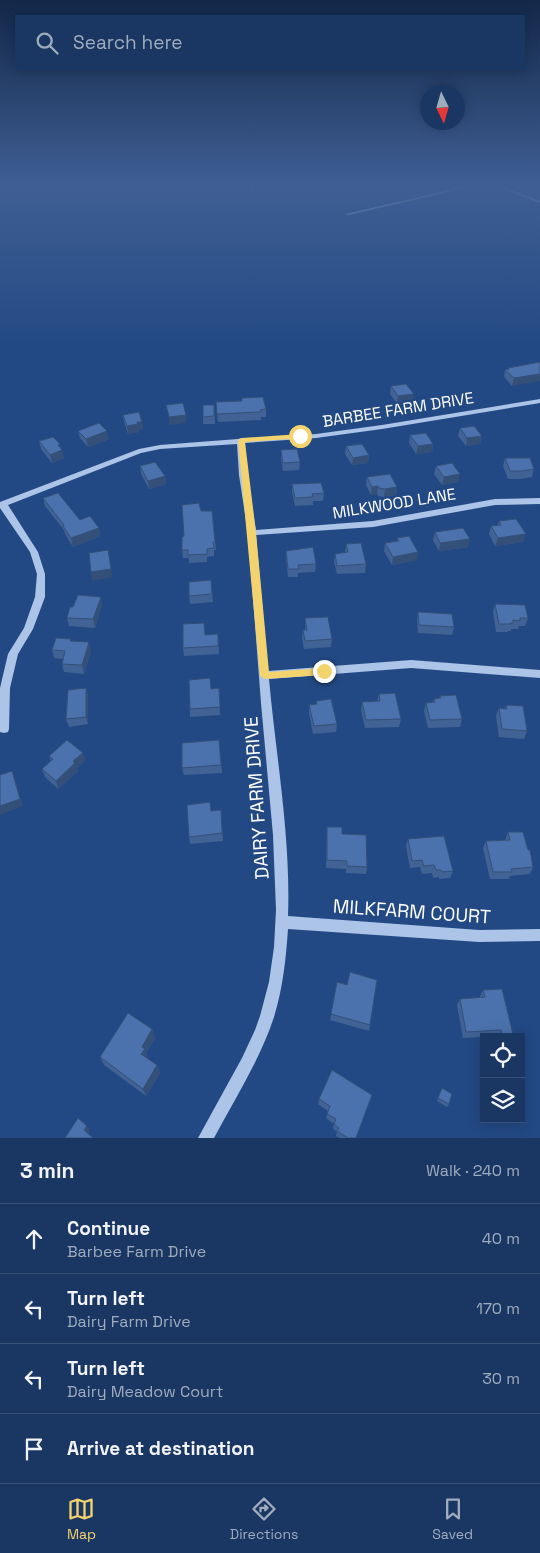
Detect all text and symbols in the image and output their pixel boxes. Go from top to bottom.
search box [15,15,525,70]
icon: search [33,29,61,57]
text: Search here [73,30,183,55]
north arrow [420,85,465,130]
street label: BARBEE FARM DRIVE [321,387,475,432]
route start [289,425,312,448]
street label: MILKWOOD LANE [331,483,457,524]
route end [313,660,336,683]
street label: DAIRY FARM DRIVE [238,716,275,880]
street label: MILKFARM COURT [332,894,492,929]
map controls [480,1033,525,1123]
button: locate [480,1033,525,1078]
button: layers [480,1078,525,1123]
text: 3 min [20,1157,75,1184]
text: Walk · 240 m [426,1160,520,1181]
text: Continue [67,1216,150,1241]
icon: ahead [20,1225,48,1253]
text: 40 m [482,1228,520,1249]
text: Barbee Farm Drive [67,1241,206,1262]
text: Turn left [67,1286,145,1311]
icon: left [20,1295,48,1323]
text: 170 m [476,1298,520,1319]
text: Dairy Farm Drive [67,1311,191,1332]
text: Turn left [67,1356,145,1381]
icon: left [20,1365,48,1393]
text: 30 m [482,1368,520,1389]
text: Dairy Meadow Court [67,1381,223,1402]
icon: arrive [20,1435,48,1463]
text: Arrive at destination [67,1436,255,1461]
tab: Map [67,1495,96,1543]
tab: Directions [230,1495,298,1543]
tab: Saved [432,1495,473,1543]

